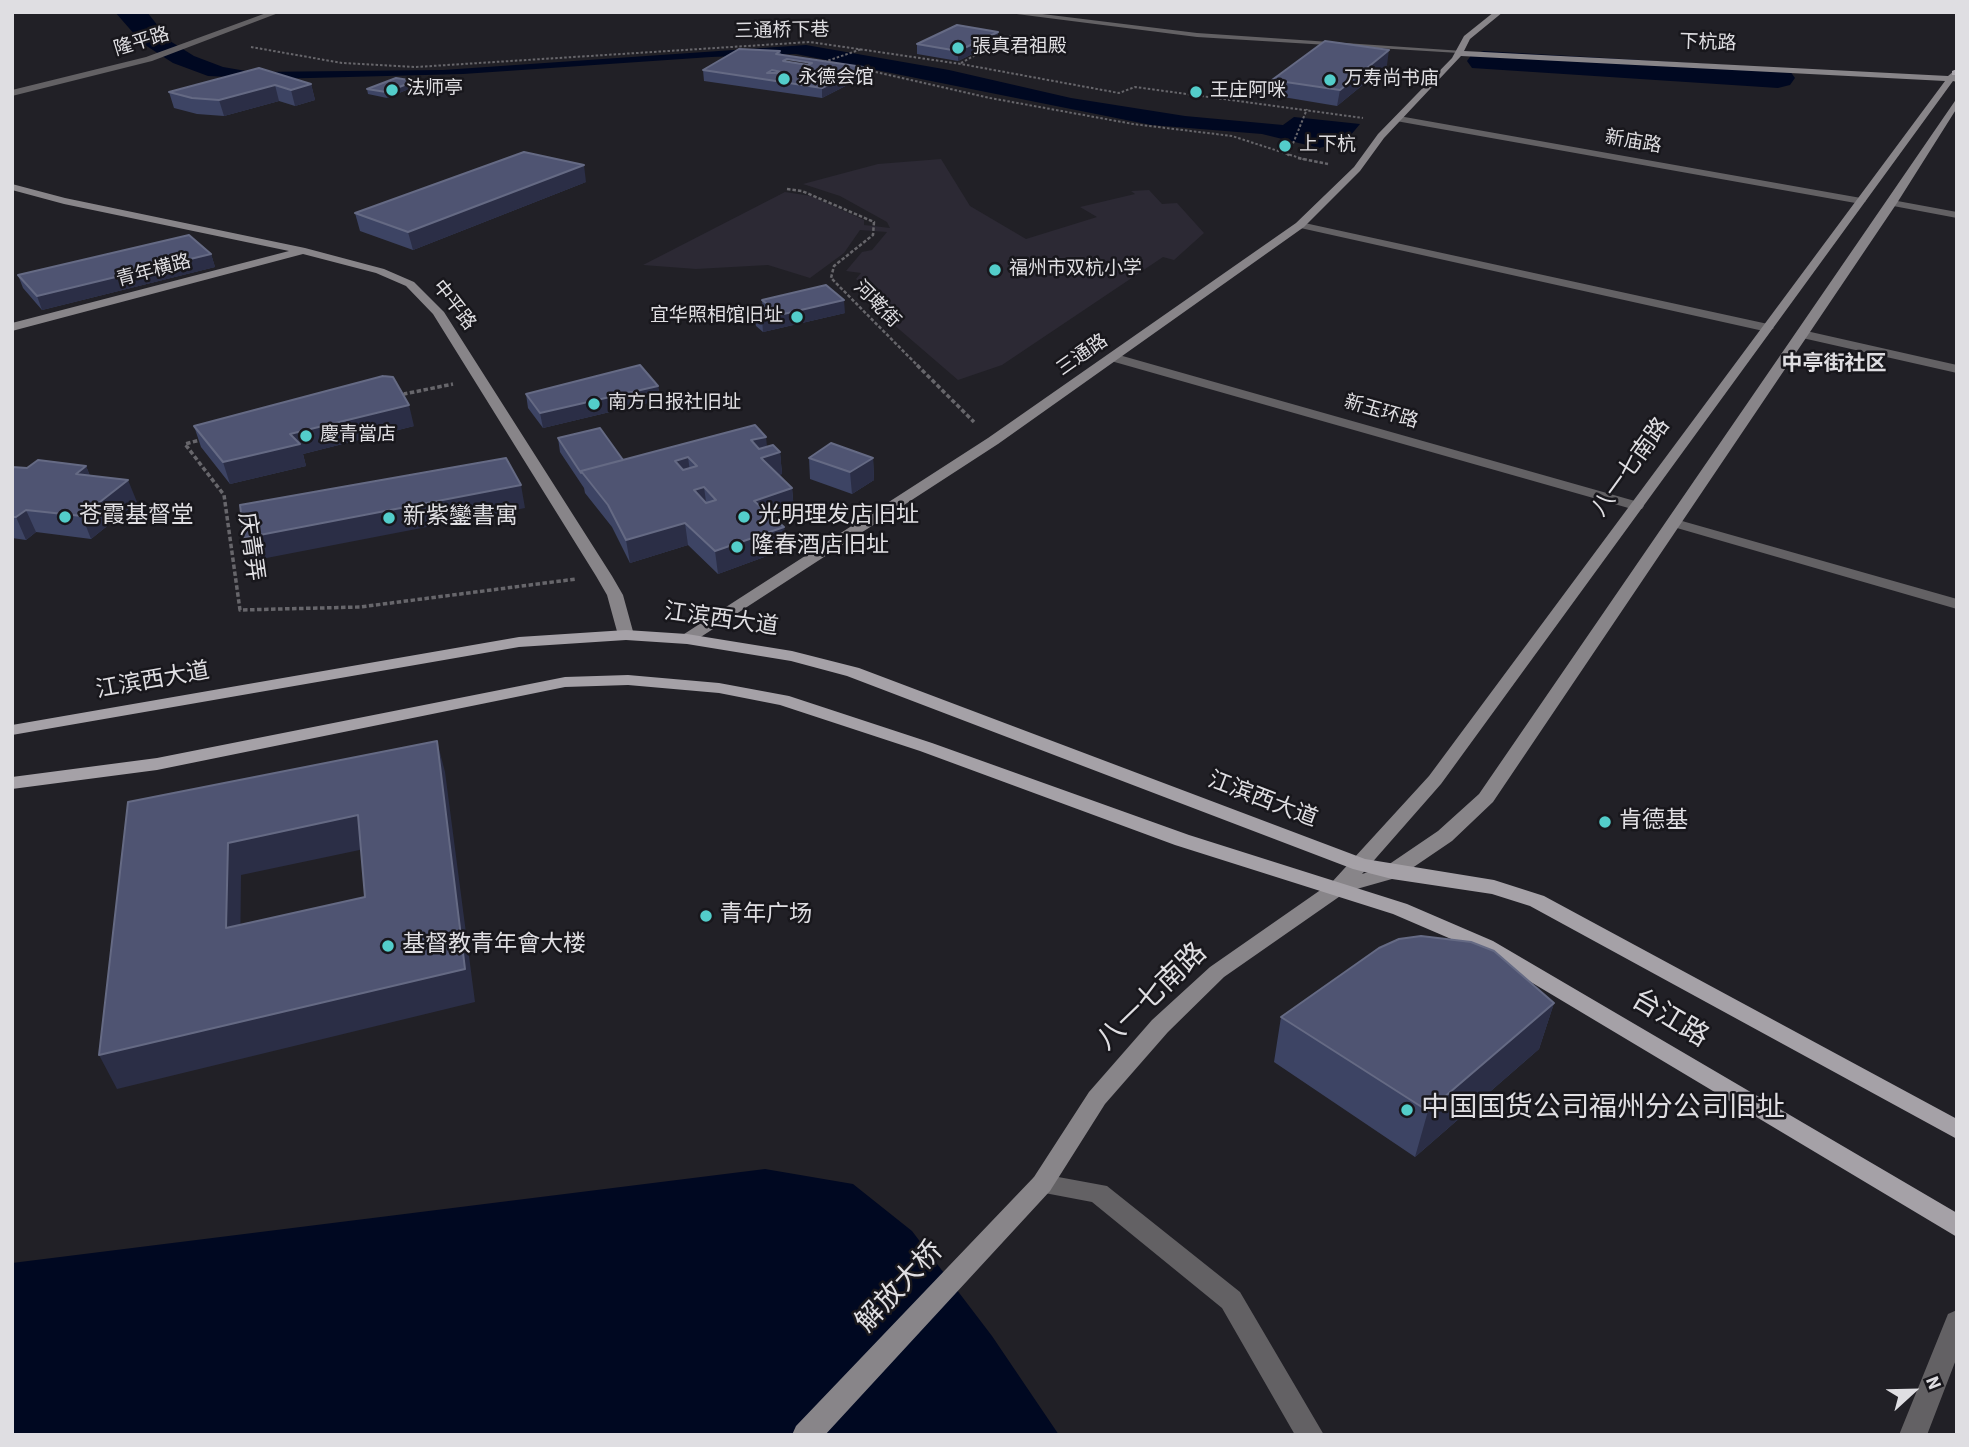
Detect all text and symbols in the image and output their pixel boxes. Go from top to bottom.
street label: 三通桥下巷 [734,20,830,44]
street label: 隆平路 [111,24,173,62]
street label: 下杭路 [1679,32,1737,56]
place label: 張真君祖殿 [972,37,1067,59]
marker: 張真君祖殿 [950,40,966,56]
place label: 永德会馆 [798,68,874,90]
place label: 万寿尚书庙 [1344,69,1439,91]
marker: 永德会馆 [776,71,792,87]
marker: 万寿尚书庙 [1322,72,1338,88]
place label: 法师亭 [406,79,463,101]
place label: 王庄阿咪 [1210,81,1286,103]
marker: 法师亭 [384,82,400,98]
marker: 王庄阿咪 [1188,84,1204,100]
street label: 新庙路 [1603,127,1663,159]
place label: 上下杭 [1299,135,1356,157]
marker: 上下杭 [1277,138,1293,154]
street label: 青年横路 [114,251,194,293]
place label: 福州市双杭小学 [1009,259,1142,281]
marker: 福州市双杭小学 [987,262,1003,278]
street label: 中平路 [426,277,480,335]
street label: 河墘街 [848,277,904,333]
place label: 宜华照相馆旧址 [650,306,783,328]
marker: 宜华照相馆旧址 [789,309,805,325]
street label: 三通路 [1053,330,1113,382]
district label: 中亭街社区 [1782,352,1886,378]
street label: 新玉环路 [1341,392,1421,434]
place label: 南方日报社旧址 [608,393,741,415]
marker: 南方日报社旧址 [586,396,602,412]
street label: 八一七南路 [1587,413,1677,523]
place label: 慶青當店 [320,425,396,447]
marker: 慶青當店 [298,428,314,444]
place label: 苍霞基督堂 [79,503,194,531]
place label: 光明理发店旧址 [758,503,919,531]
place label: 新紫鑾書寓 [403,504,518,532]
marker: 苍霞基督堂 [57,509,73,525]
marker: 光明理发店旧址 [736,509,752,525]
marker: 新紫鑾書寓 [381,510,397,526]
street label: 庆青弄 [231,511,267,583]
place label: 隆春酒店旧址 [751,533,889,561]
marker: 隆春酒店旧址 [729,539,745,555]
street label: 江滨西大道 [662,599,780,643]
street label: 江滨西大道 [94,658,212,706]
street label: 江滨西大道 [1203,768,1321,834]
place label: 肯德基 [1619,808,1688,836]
marker: 肯德基 [1597,814,1613,830]
place label: 青年广场 [720,902,812,930]
marker: 青年广场 [698,908,714,924]
place label: 基督教青年會大楼 [402,932,586,960]
street label: 八一七南路 [1091,937,1215,1059]
marker: 基督教青年會大楼 [380,938,396,954]
street label: 台江路 [1624,984,1714,1056]
place label: 中国国货公司福州分公司旧址 [1421,1093,1785,1127]
marker: 中国国货公司福州分公司旧址 [1399,1102,1415,1118]
street label: 解放大桥 [851,1236,951,1340]
north arrow [1878,1356,1948,1426]
text: N [1918,1372,1948,1394]

